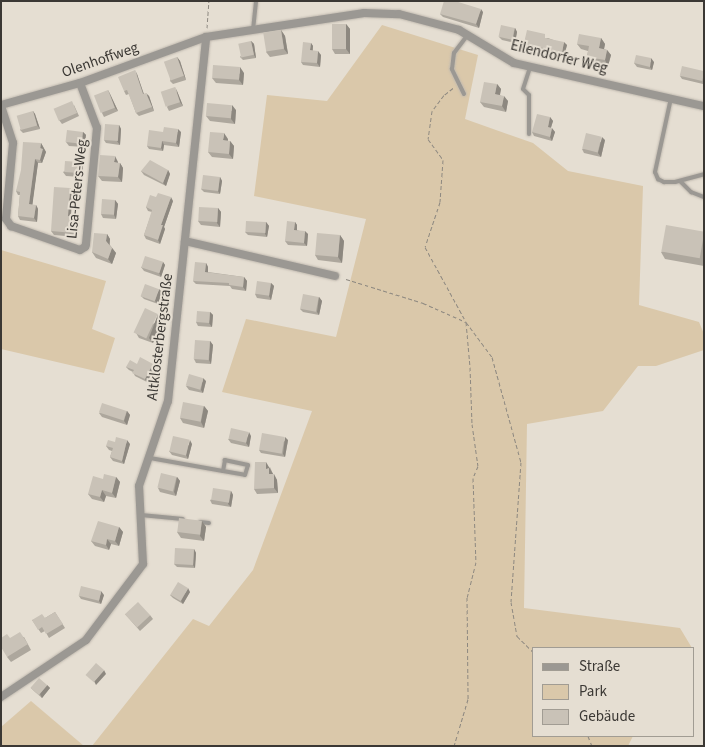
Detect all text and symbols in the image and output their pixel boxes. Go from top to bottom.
street label: Eilendorfer Weg [509,36,609,78]
street label: Olenhoffweg [59,38,141,82]
street label: Lisa-Peters-Weg [63,138,91,240]
street label: Altklosterbergstraße [143,272,177,402]
legend [532,647,695,737]
text: Straße [579,656,620,677]
text: Park [579,681,607,702]
text: Gebäude [579,706,635,727]

